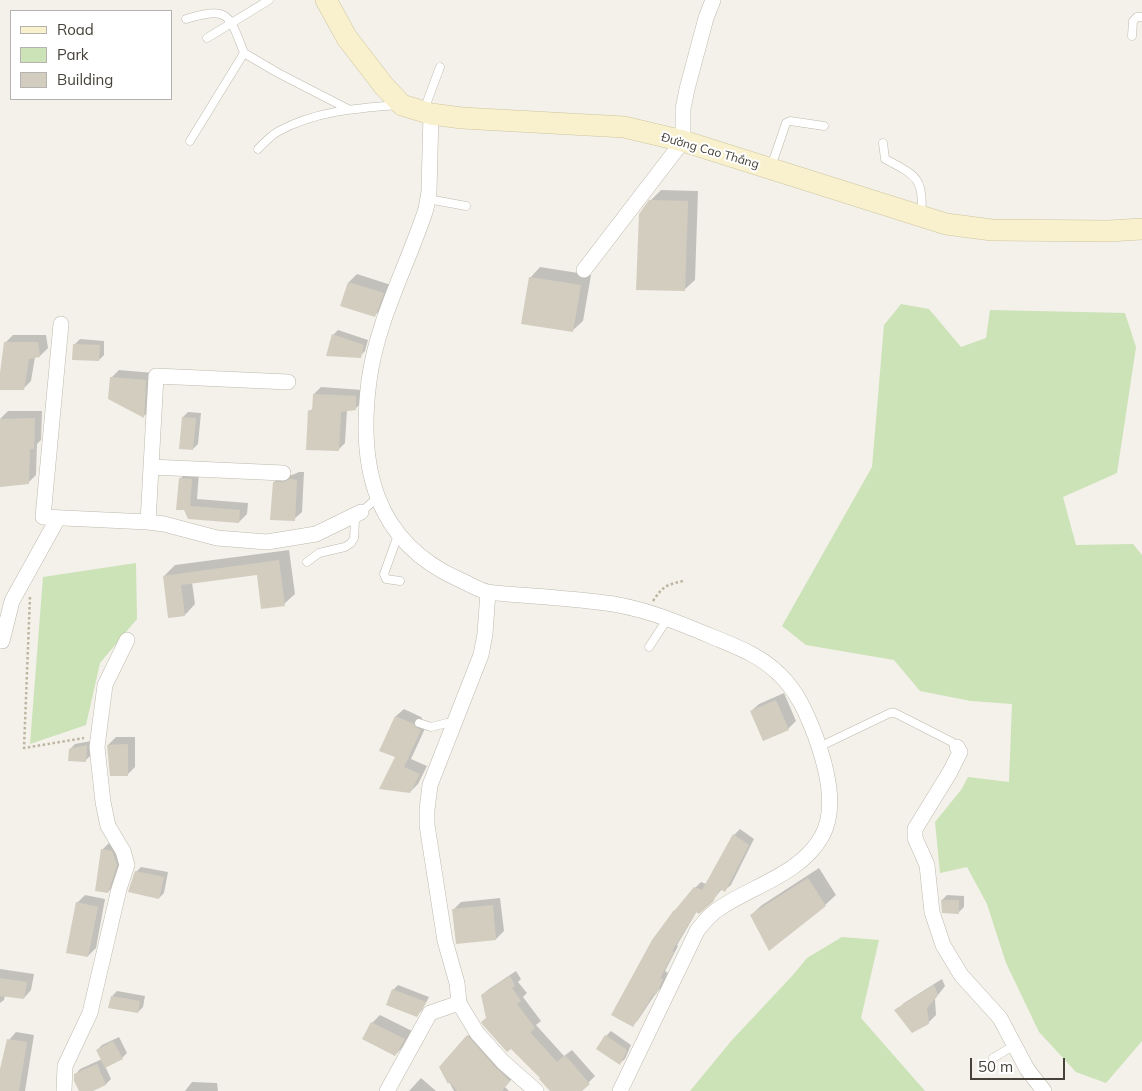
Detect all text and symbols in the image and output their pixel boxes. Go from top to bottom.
legend [10,10,172,100]
text: Road [57,20,94,39]
text: Park [57,45,89,64]
text: Building [57,70,113,89]
street label: Đường Cao Thắng [659,130,761,172]
scale bar [972,1048,1067,1080]
text: 50 m [978,1057,1013,1076]

